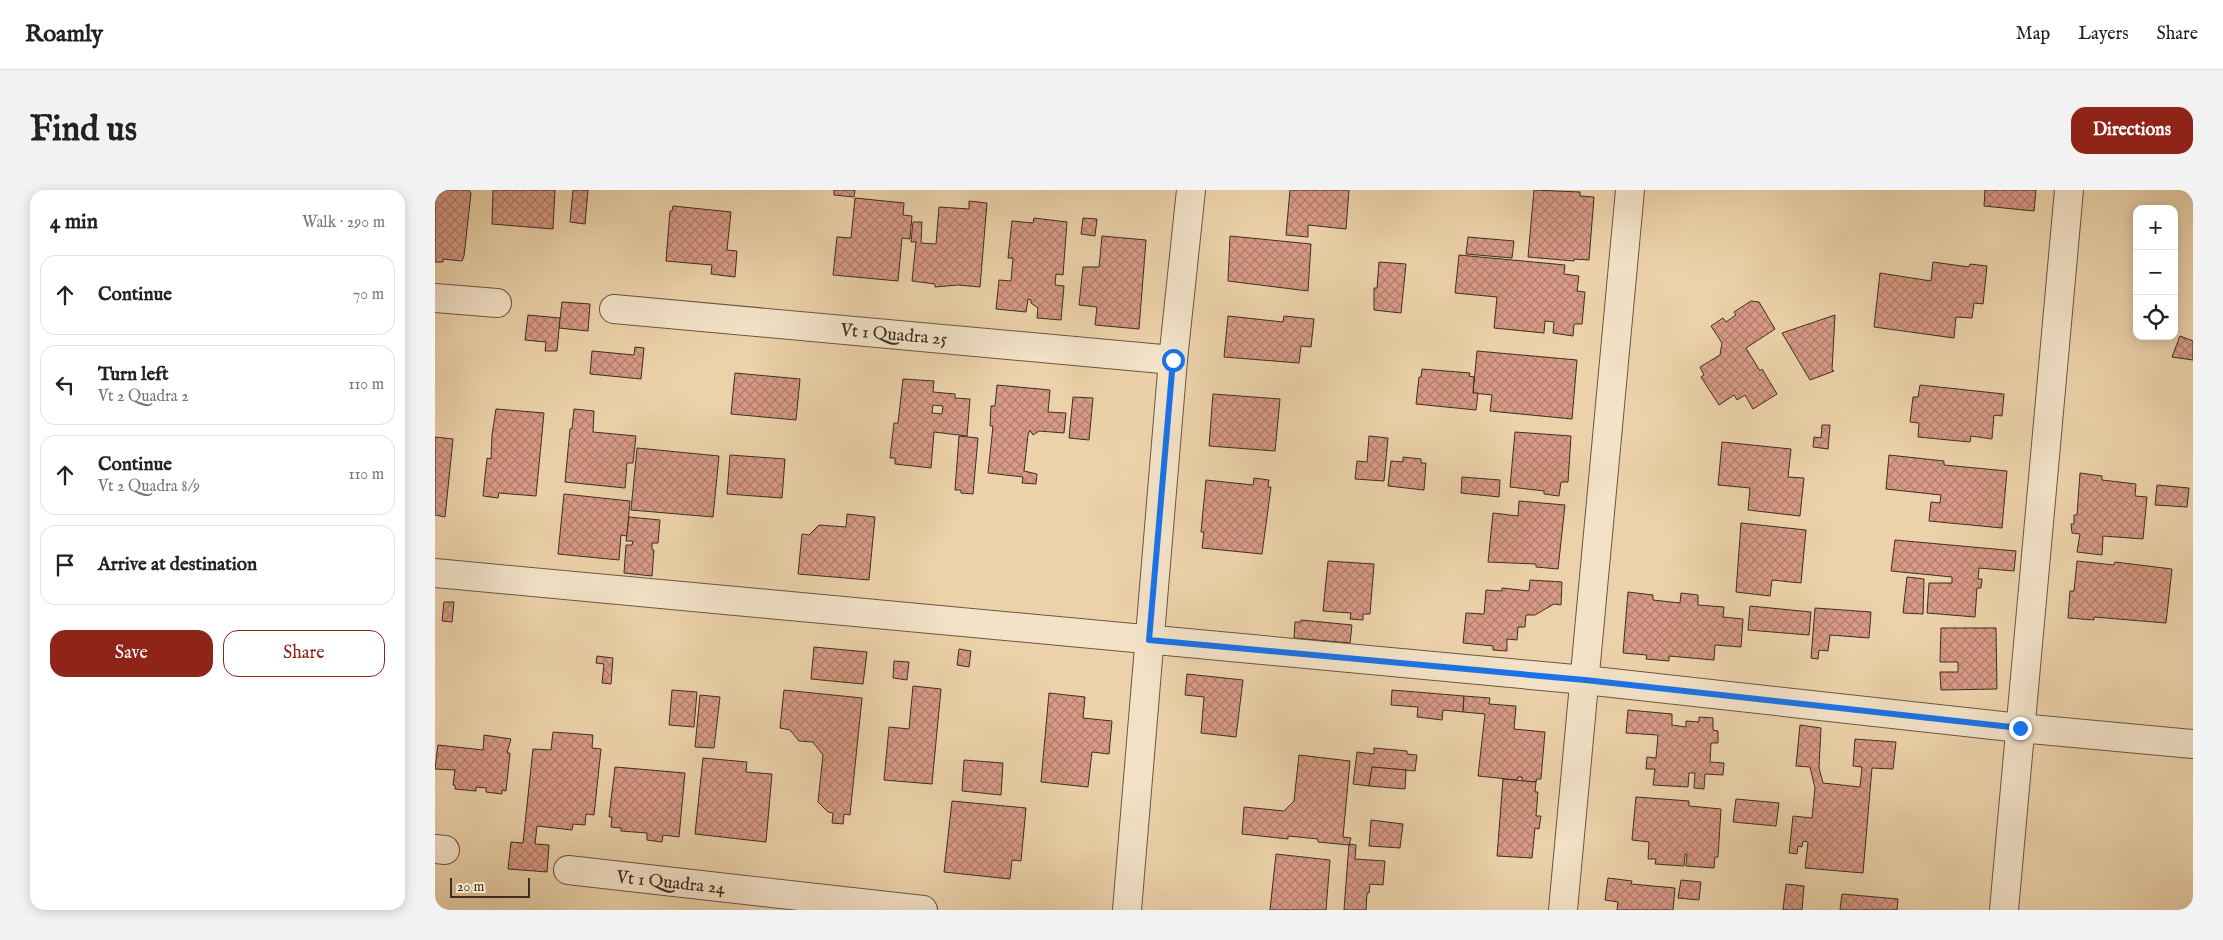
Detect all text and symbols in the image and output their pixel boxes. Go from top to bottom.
text: Roamly [25,19,103,50]
text: Map [2016,23,2050,46]
text: Layers [2078,23,2129,46]
text: Share [2157,23,2198,46]
button: Directions [2071,107,2193,154]
text: Find us [30,108,137,153]
map controls [2133,205,2178,340]
button: + [2133,205,2178,250]
text: 4 min [50,209,98,236]
text: Walk · 290 m [302,213,385,233]
button: − [2133,250,2178,295]
icon: ahead [51,281,79,309]
text: Continue [98,283,172,307]
text: 70 m [353,285,384,305]
button: locate [2133,295,2178,340]
street label: Vt 1 Quadra 25 [839,319,949,352]
route start [1162,349,1185,372]
text: Turn left [98,363,169,387]
icon: left [51,371,79,399]
text: 110 m [348,375,384,395]
text: Vt 2 Quadra 2 [98,387,189,407]
text: Continue [98,453,172,477]
icon: ahead [51,461,79,489]
text: 110 m [348,465,384,485]
text: Vt 2 Quadra 8/9 [98,477,200,497]
icon: arrive [51,551,79,579]
text: Arrive at destination [98,553,257,577]
button: Save [50,630,213,677]
button: Share [223,630,385,677]
route end [2009,717,2032,740]
street label: Vt 1 Quadra 24 [614,866,726,901]
scale bar [450,875,530,898]
text: 20 m [457,878,484,896]

